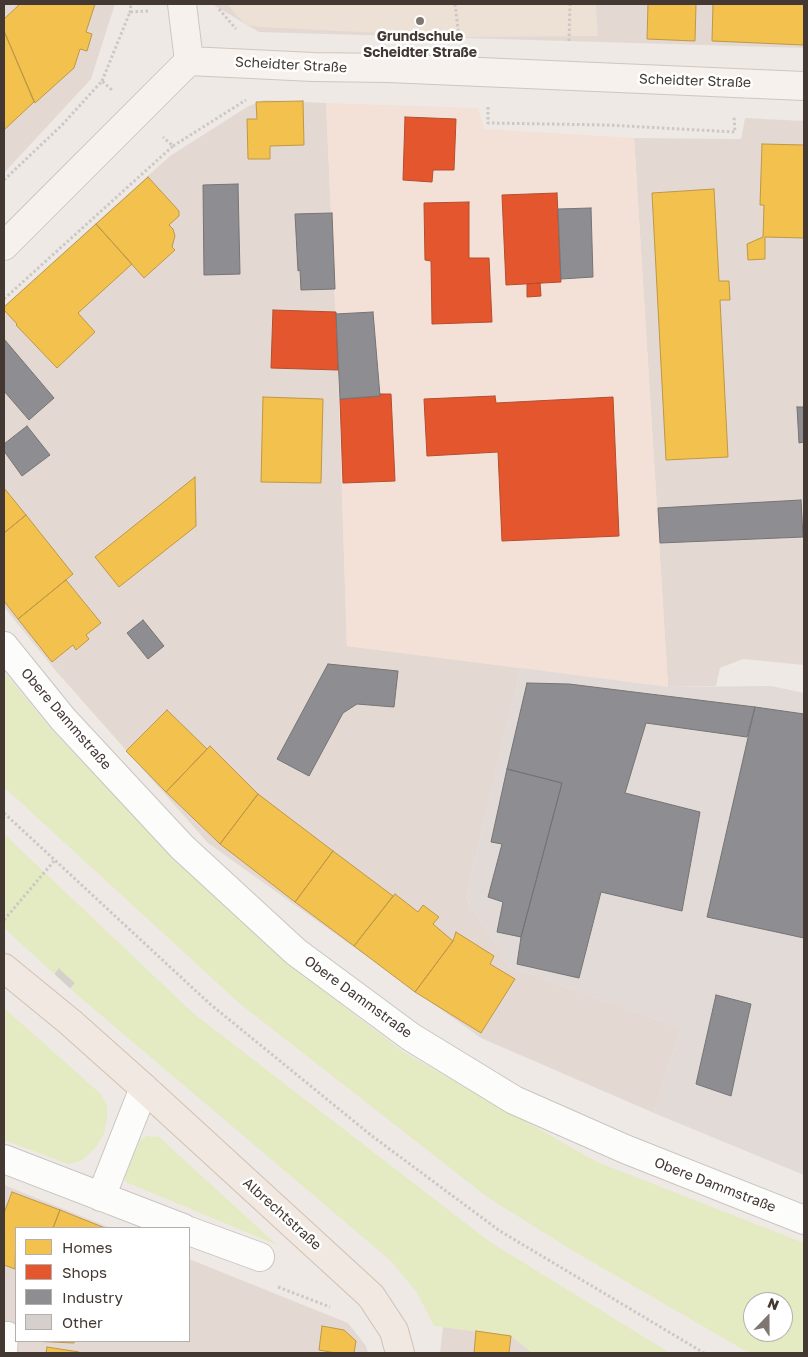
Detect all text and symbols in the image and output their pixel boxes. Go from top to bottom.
marker: Grundschule Scheidter Straße [414,15,426,27]
place label: Grundschule Scheidter Straße [363,29,477,62]
street label: Scheidter Straße [235,54,347,76]
street label: Scheidter Straße [639,71,751,91]
street label: Obere Dammstraße [17,665,115,773]
street label: Obere Dammstraße [301,952,415,1042]
street label: Obere Dammstraße [652,1154,778,1216]
street label: Albrechtstraße [239,1174,325,1254]
legend [15,1227,190,1342]
text: Homes [62,1238,112,1256]
text: Shops [62,1263,107,1281]
text: Industry [62,1288,123,1306]
north arrow [743,1292,793,1342]
text: N [765,1294,782,1313]
text: Other [62,1313,103,1331]

